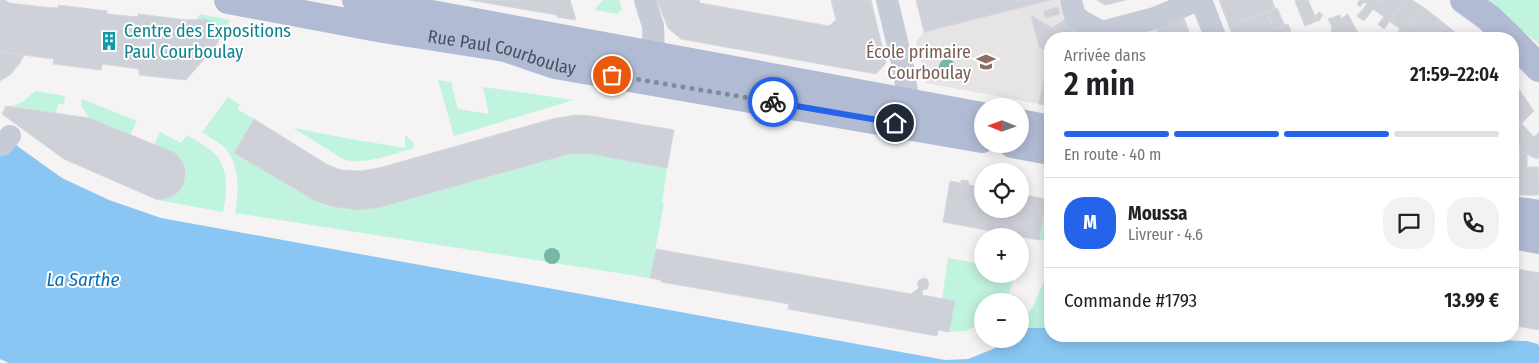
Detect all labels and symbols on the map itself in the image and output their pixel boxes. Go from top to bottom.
place label: Centre des Expositions Paul Courboulay [124,20,291,63]
street label: Rue Paul Courboulay [426,25,578,79]
building icon: Centre des Expositions Paul Courboulay [98,30,120,52]
place label: École primaire Courboulay [866,40,971,84]
school or university icon: École primaire Courboulay [975,51,997,73]
pin [591,54,633,96]
courier [748,77,798,127]
north arrow [974,98,1029,152]
pin [874,102,916,144]
water label: La Sarthe [46,268,120,291]

